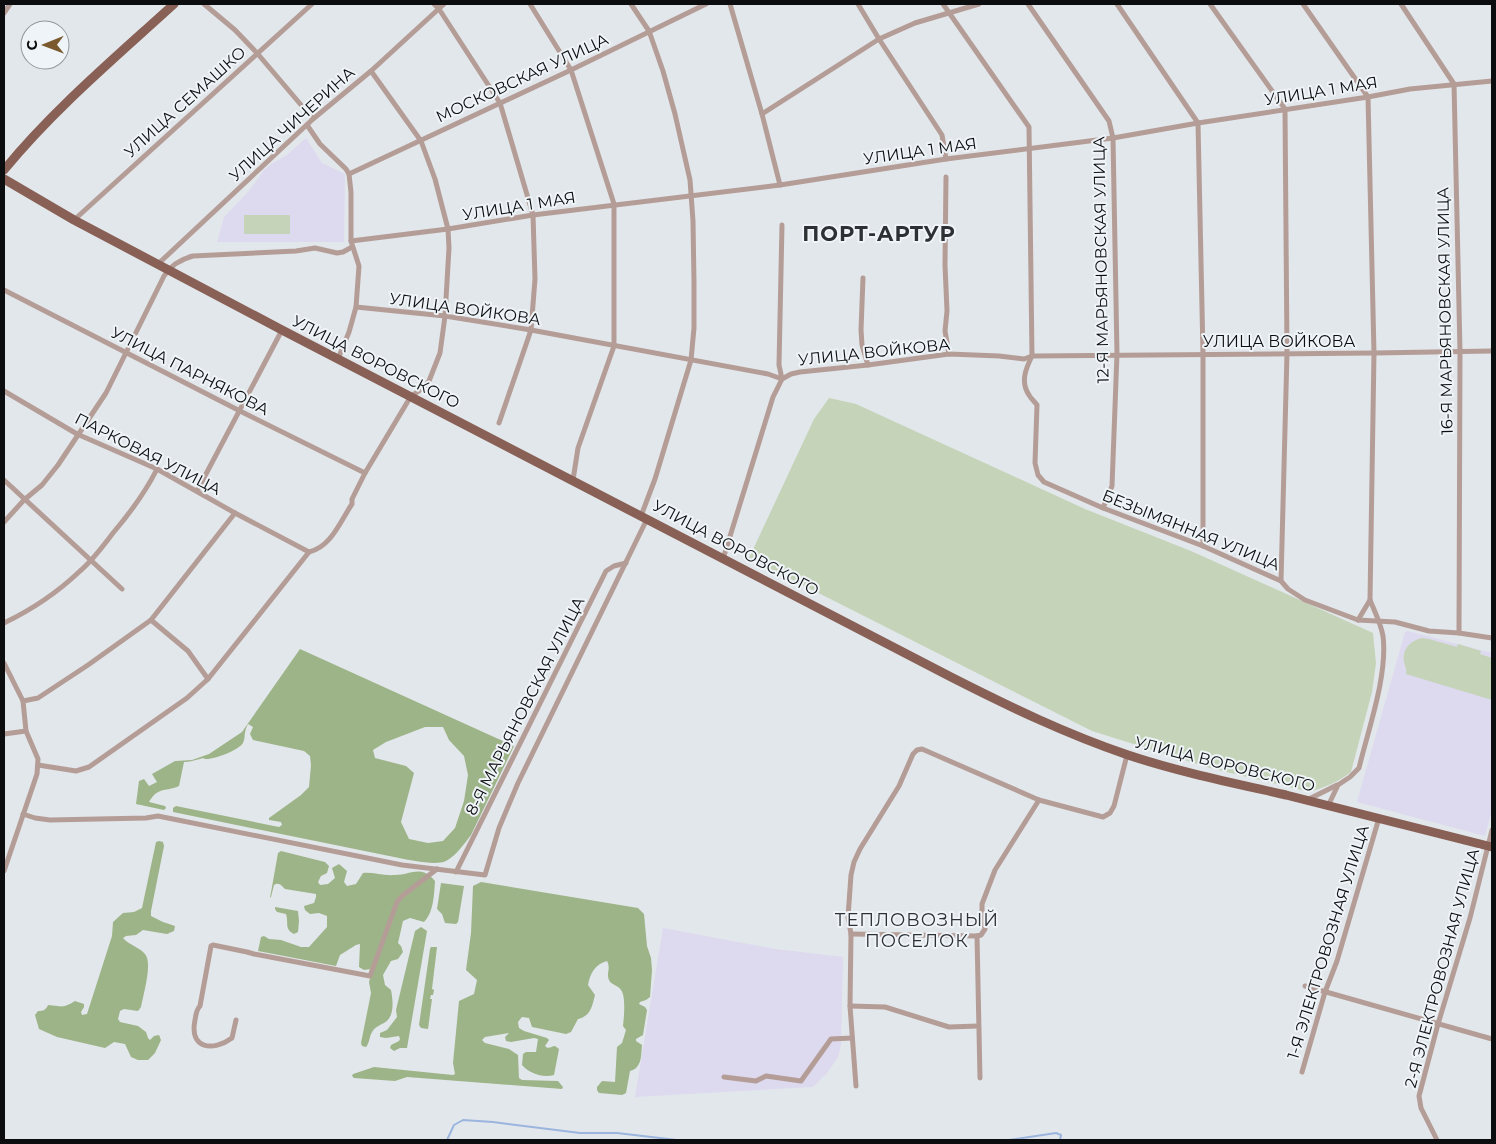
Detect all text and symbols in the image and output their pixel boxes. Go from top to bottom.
north arrow [20,20,70,70]
street label: МОСКОВСКАЯ УЛИЦА [433,30,611,126]
text: С [23,40,41,50]
street label: УЛИЦА СЕМАШКО [120,42,250,162]
street label: УЛИЦА ЧИЧЕРИНА [226,63,358,185]
street label: УЛИЦА 1 МАЯ [1263,73,1379,109]
street label: УЛИЦА 1 МАЯ [862,134,978,168]
street label: 12-Я МАРЬЯНОВСКАЯ УЛИЦА [1089,136,1113,384]
street label: 16-Я МАРЬЯНОВСКАЯ УЛИЦА [1433,187,1457,435]
street label: УЛИЦА 1 МАЯ [461,188,577,224]
district label: ПОРТ-АРТУР [802,221,956,246]
street label: УЛИЦА ВОЙКОВА [388,289,542,329]
street label: УЛИЦА ВОРОВСКОГО [289,311,463,413]
street label: УЛИЦА ПАРНЯКОВА [108,323,272,419]
street label: УЛИЦА ВОЙКОВА [1203,332,1355,351]
street label: УЛИЦА ВОЙКОВА [797,335,951,369]
street label: ПАРКОВАЯ УЛИЦА [72,409,224,499]
street label: БЕЗЫМЯННАЯ УЛИЦА [1099,486,1283,574]
street label: УЛИЦА ВОРОВСКОГО [650,496,822,600]
street label: 8-Я МАРЬЯНОВСКАЯ УЛИЦА [462,594,589,818]
street label: УЛИЦА ВОРОВСКОГО [1133,732,1317,796]
street label: 1-Я ЭЛЕКТРОВОЗНАЯ УЛИЦА [1283,823,1373,1061]
street label: 2-Я ЭЛЕКТРОВОЗНАЯ УЛИЦА [1401,846,1483,1090]
district label: ТЕПЛОВОЗНЫЙ ПОСЕЛОК [835,909,999,952]

